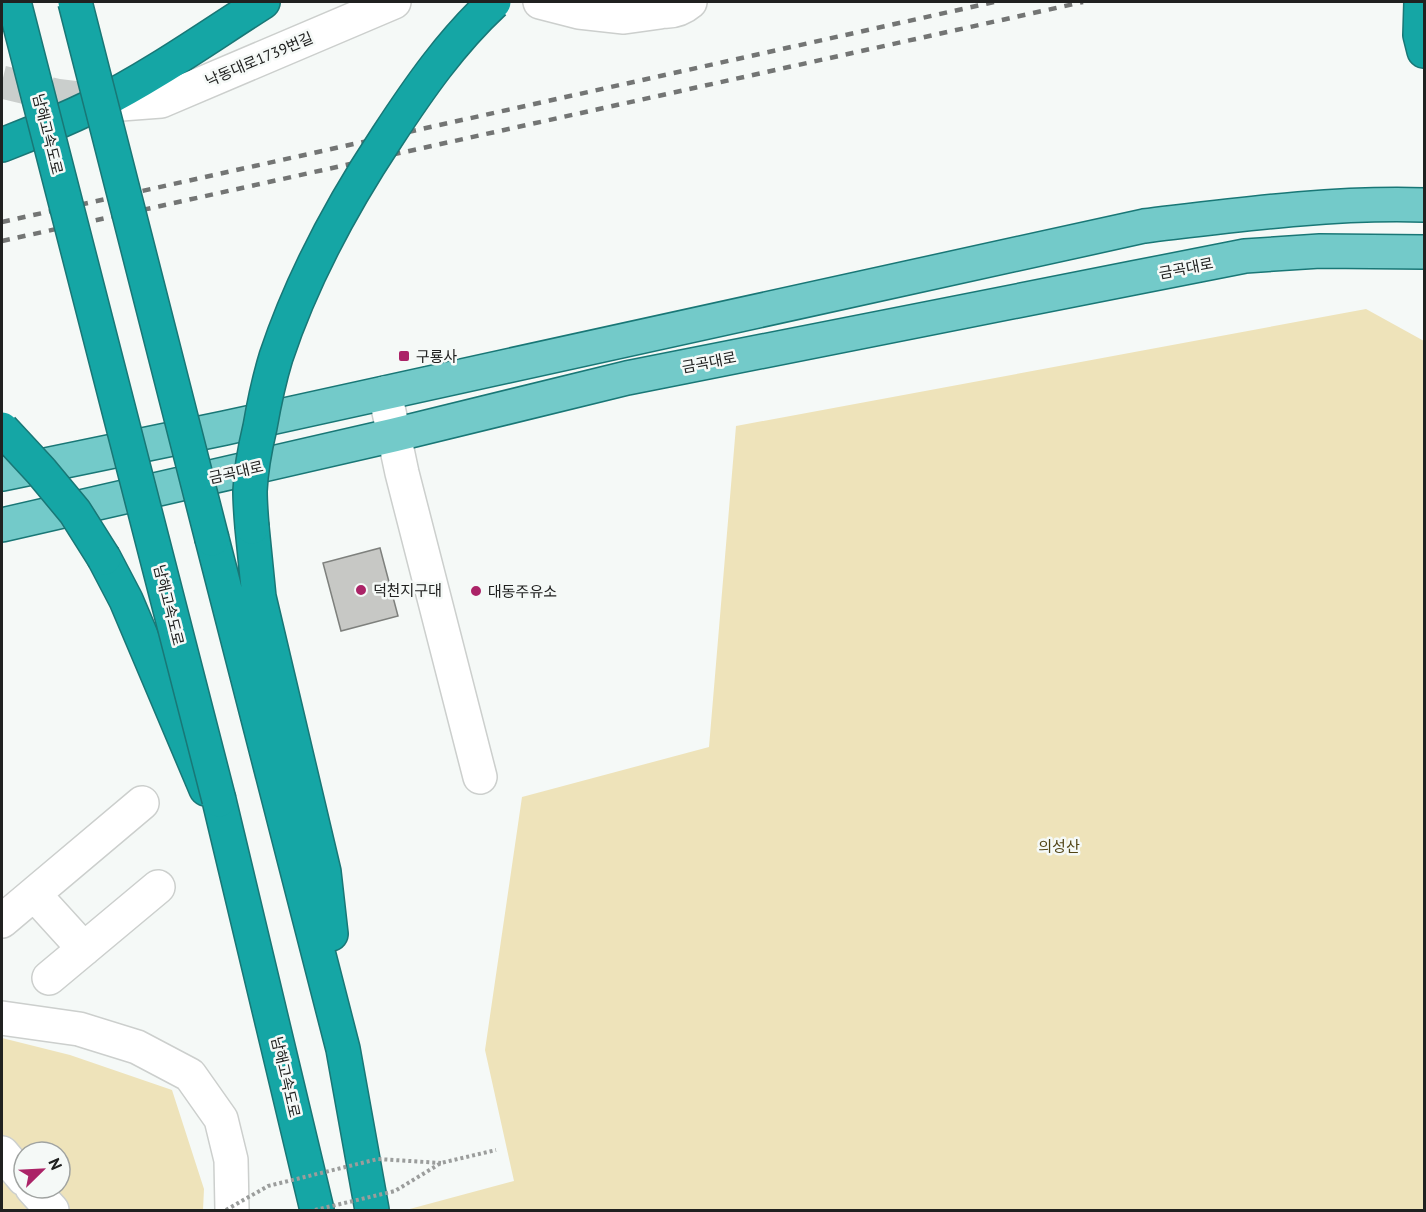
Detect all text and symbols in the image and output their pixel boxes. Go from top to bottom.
street label: 낙동대로1739번길 [202,28,316,90]
street label: 남해고속도로 [29,92,67,176]
street label: 금곡대로 [1157,253,1215,283]
place label: 구룡사 [416,347,458,366]
street label: 금곡대로 [680,347,738,377]
marker: 구룡사 [397,349,411,363]
street label: 금곡대로 [207,457,265,487]
street label: 남해고속도로 [150,563,188,647]
place label: 덕천지구대 [373,581,442,600]
place label: 대동주유소 [488,582,557,601]
marker: 덕천지구대 [354,583,368,597]
marker: 대동주유소 [469,584,483,598]
park label: 의성산 [1038,837,1080,856]
street label: 남해고속도로 [267,1035,305,1119]
north arrow [12,1140,72,1200]
text: N [44,1155,67,1173]

